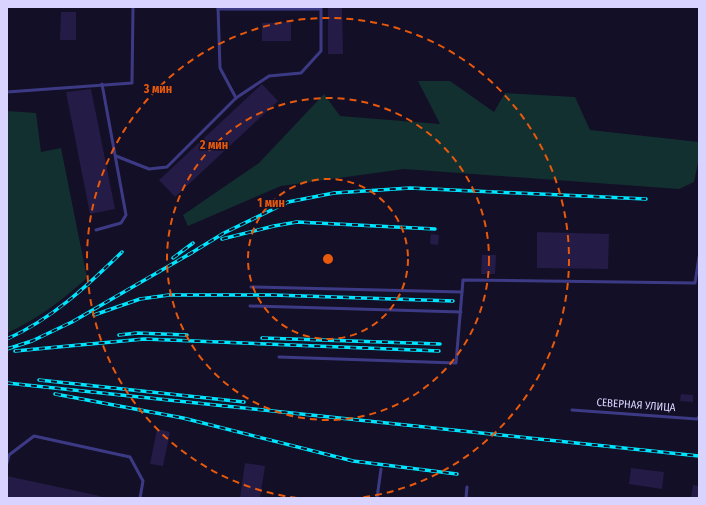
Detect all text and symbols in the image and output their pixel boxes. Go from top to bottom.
text: 3 мин [143,82,172,96]
text: 2 мин [199,138,228,152]
text: 1 мин [257,196,285,210]
centre of rings [321,252,335,266]
street label: СЕВЕРНАЯ УЛИЦА [596,396,676,414]

